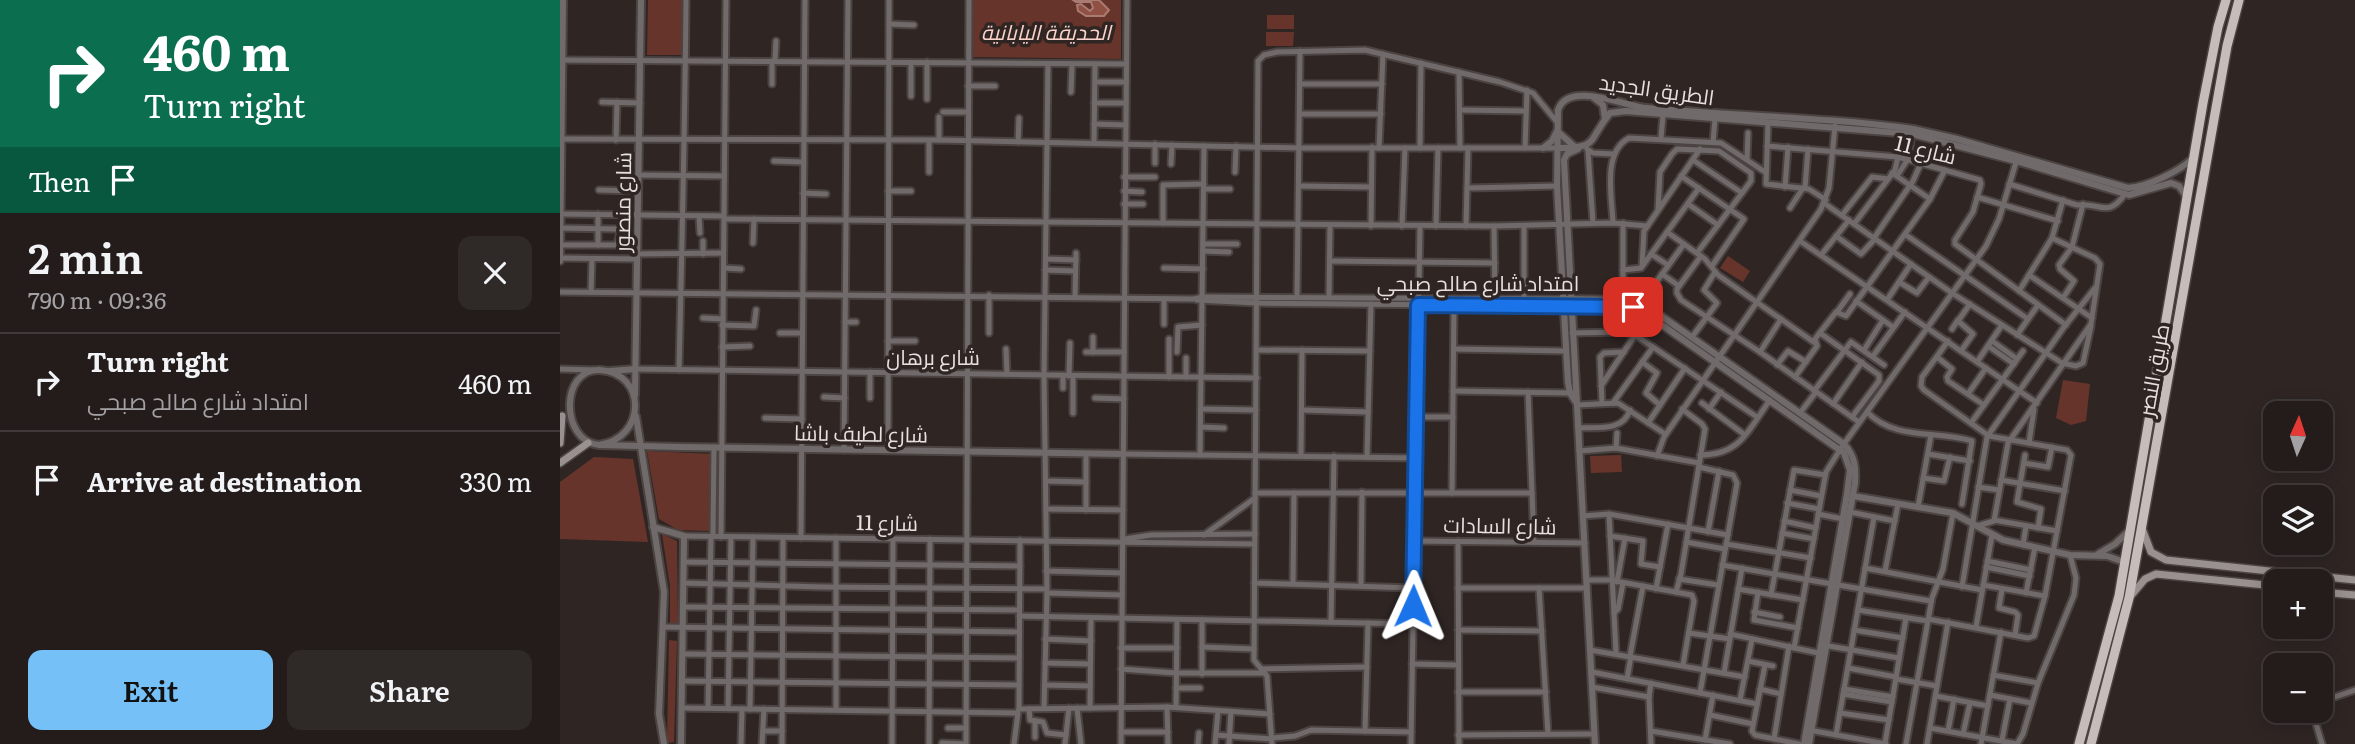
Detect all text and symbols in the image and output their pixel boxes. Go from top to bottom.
text: 460 m [143,13,290,86]
park label: الحديقة اليابانية [981,15,1113,46]
icon: right [28,28,119,119]
street label: الطريق الجديد [1597,65,1717,111]
text: Turn right [143,80,305,128]
street label: شارع 11 [1892,125,1960,172]
street label: شارع منصور [605,152,638,253]
text: Then [28,161,90,200]
icon: arrive [104,161,142,199]
text: 2 min [28,225,143,287]
button: close [458,236,532,310]
street label: امتداد شارع صالح صبحي [1377,266,1579,300]
pin [1603,277,1663,337]
text: 790 m · 09:36 [28,282,166,316]
icon: arrive [1614,288,1652,326]
street label: طريق النصر [2128,321,2175,420]
street label: شارع برهان [886,340,980,372]
text: Turn right [87,341,229,380]
icon: right [28,363,66,401]
text: 460 m [458,363,532,402]
text: امتداد شارع صالح صبحي [87,383,309,417]
north arrow [2263,401,2333,471]
map controls [2263,401,2333,723]
street label: شارع لطيف باشا [794,415,928,450]
icon: arrive [28,461,66,499]
text: Arrive at destination [87,461,362,500]
text: 330 m [459,461,532,500]
button: layers [2263,485,2333,555]
street label: شارع 11 [856,505,918,538]
street label: شارع السادات [1443,508,1557,541]
position arrow [1376,569,1450,643]
button: + [2263,569,2333,639]
button: Exit [28,650,273,730]
button: Share [287,650,532,730]
button: − [2263,653,2333,723]

